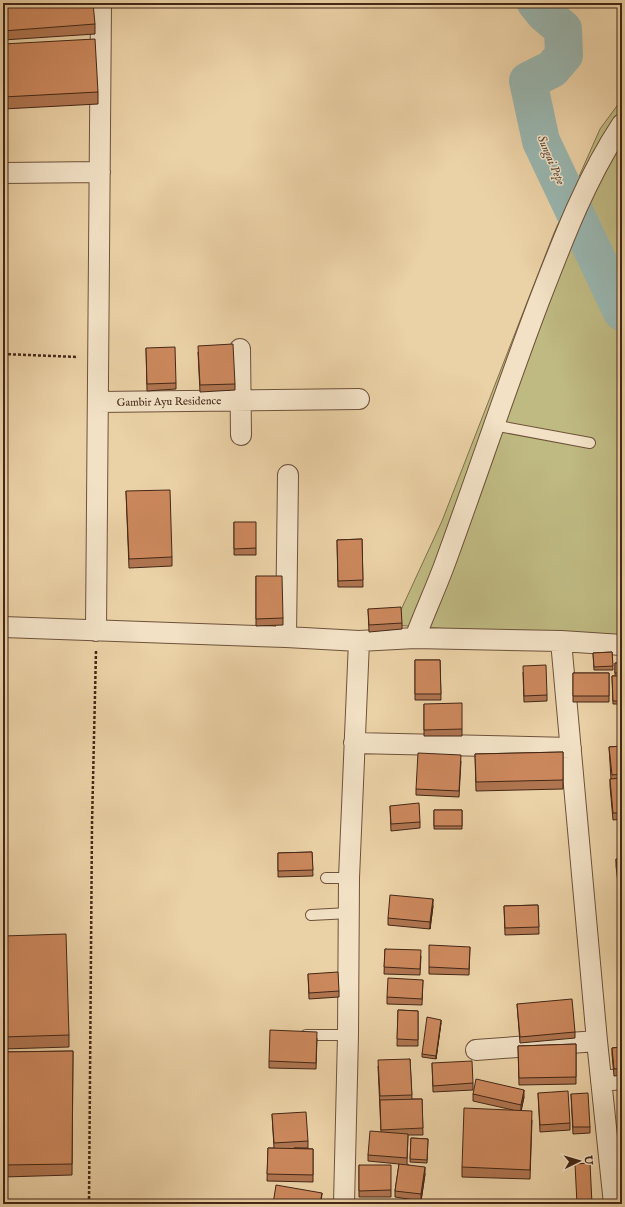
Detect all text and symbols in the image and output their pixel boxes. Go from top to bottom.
water label: Sungai Pepe [533,133,568,188]
street label: Gambir Ayu Residence [117,394,221,410]
north arrow [559,1141,599,1181]
text: U [580,1154,595,1166]

